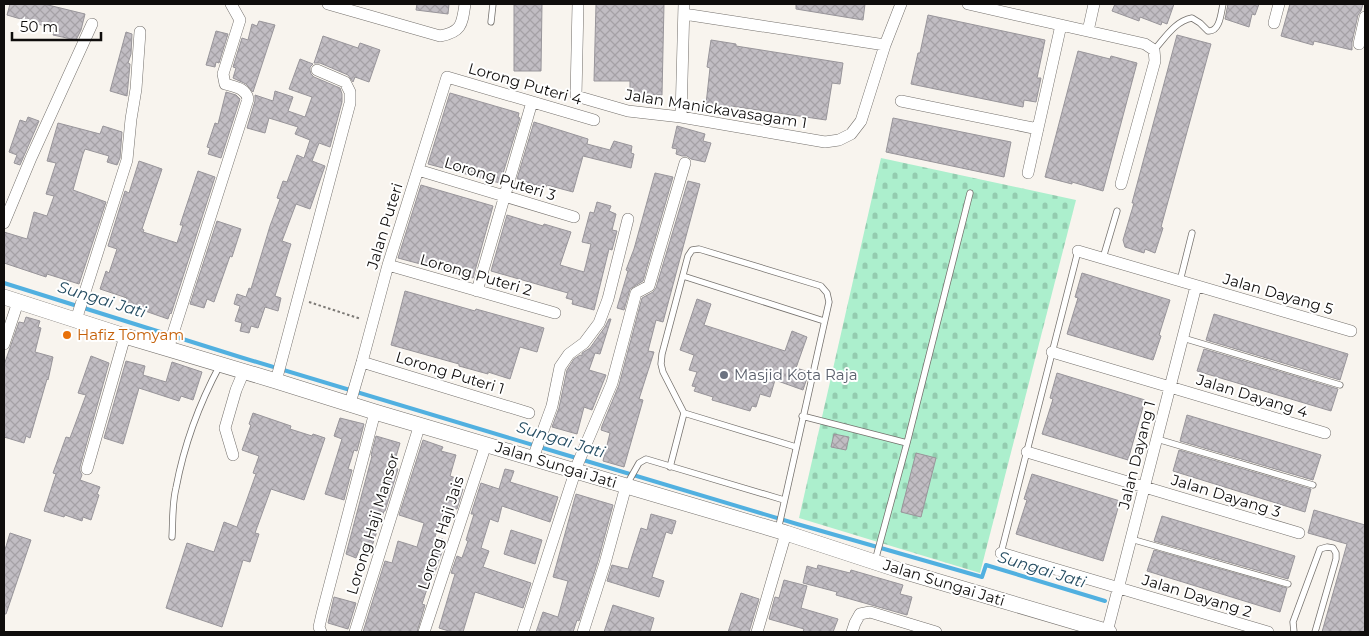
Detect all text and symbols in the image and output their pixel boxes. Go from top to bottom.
scale bar [12,10,101,42]
text: 50 m [20,17,58,36]
street label: Lorong Puteri 4 [466,58,584,109]
street label: Jalan Manickavasagam 1 [623,85,808,132]
street label: Lorong Puteri 3 [442,153,558,205]
street label: Jalan Puteri [362,181,407,272]
street label: Lorong Puteri 2 [418,249,534,300]
street label: Jalan Dayang 5 [1220,268,1335,318]
water label: Sungai Jati [55,277,149,322]
place label: Hafiz Tomyam [77,325,184,344]
marker: Hafiz Tomyam [61,329,73,341]
street label: Lorong Puteri 1 [393,347,507,398]
place label: Masjid Kota Raja [734,365,858,384]
marker: Masjid Kota Raja [718,369,730,381]
street label: Jalan Dayang 4 [1193,369,1310,421]
street label: Jalan Dayang 1 [1114,399,1159,512]
water label: Sungai Jati [514,417,608,462]
street label: Jalan Sungai Jati [492,437,619,492]
street label: Lorong Haji Mansor [342,451,403,597]
street label: Jalan Dayang 3 [1168,470,1283,521]
street label: Lorong Haji Jais [413,474,468,592]
water label: Sungai Jati [995,547,1089,592]
street label: Jalan Sungai Jati [880,555,1007,610]
street label: Jalan Dayang 2 [1139,570,1254,621]

